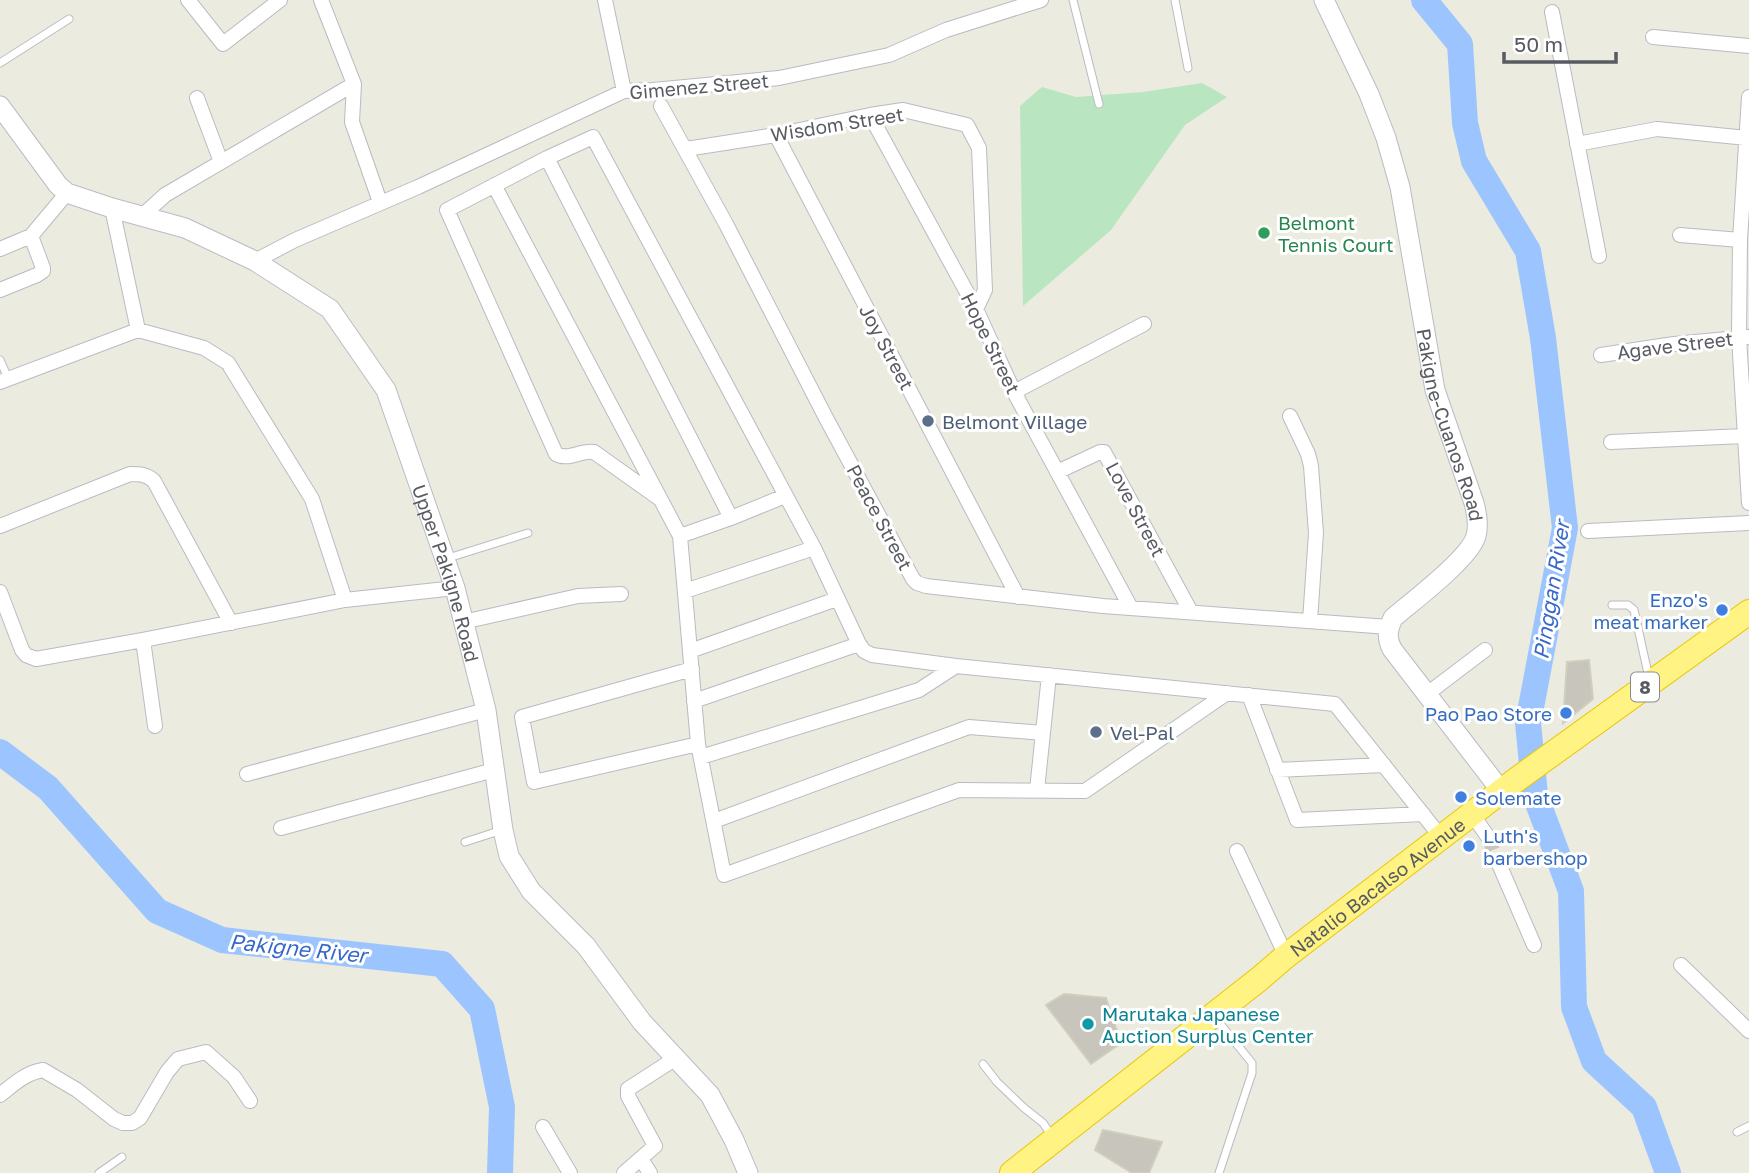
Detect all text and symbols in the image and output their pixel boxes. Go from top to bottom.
scale bar [1504,21,1616,65]
text: 50 m [1514,31,1563,57]
street label: Gimenez Street [628,68,770,104]
street label: Wisdom Street [769,102,905,146]
place label: Belmont Tennis Court [1278,211,1394,256]
marker: Belmont Tennis Court [1256,225,1272,241]
street label: Hope Street [957,289,1025,397]
street label: Joy Street [855,300,919,394]
street label: Agave Street [1616,326,1734,364]
street label: Pakigne-Cuanos Road [1413,327,1489,523]
place label: Belmont Village [942,410,1087,433]
marker: Belmont Village [920,413,936,429]
street label: Love Street [1101,458,1171,560]
street label: Peace Street [843,460,917,574]
street label: Upper Pakigne Road [408,481,485,664]
water label: Pinggan River [1527,516,1575,661]
place label: Enzo's meat marker [1594,588,1709,633]
marker: Enzo's meat marker [1714,602,1730,618]
road number: 8 [1631,672,1659,702]
place label: Pao Pao Store [1425,702,1552,725]
marker: Pao Pao Store [1558,705,1574,721]
place label: Vel-Pal [1110,721,1174,744]
marker: Vel-Pal [1088,724,1104,740]
place label: Solemate [1475,786,1561,809]
marker: Solemate [1453,789,1469,805]
street label: Natalio Bacalso Avenue [1285,812,1469,961]
place label: Luth's barbershop [1483,824,1588,869]
marker: Luth's barbershop [1461,838,1477,854]
water label: Pakigne River [228,928,371,968]
place label: Marutaka Japanese Auction Surplus Center [1102,1002,1314,1047]
marker: Marutaka Japanese Auction Surplus Center [1080,1016,1096,1032]

